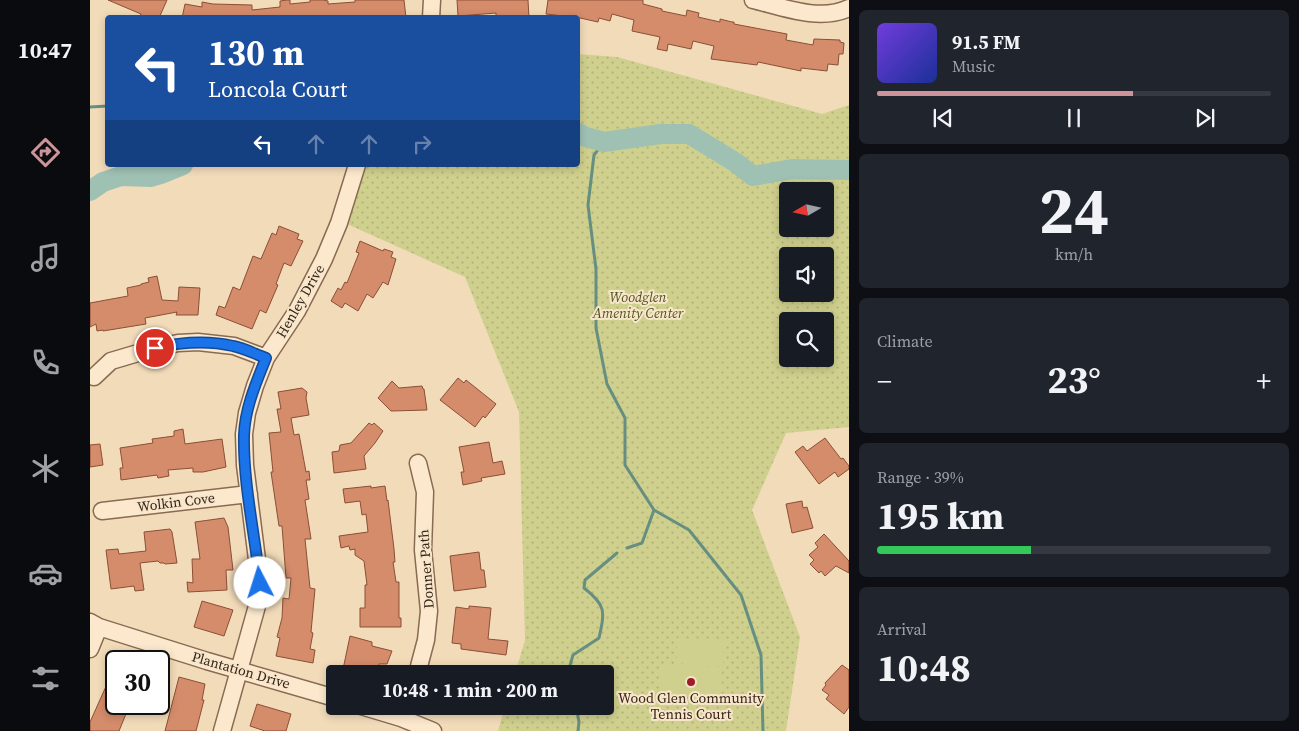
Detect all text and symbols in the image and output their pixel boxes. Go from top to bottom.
text: 130 m [208,29,304,77]
text: 91.5 FM [952,29,1021,55]
text: 10:47 [18,35,72,65]
icon: left [125,35,190,100]
text: Music [952,55,995,77]
text: Loncola Court [208,74,347,104]
icon: previous [929,104,957,132]
icon: pause [1060,104,1088,132]
icon: next [1191,104,1219,132]
icon: left [249,130,277,158]
icon: ahead [302,130,330,158]
icon: ahead [355,130,383,158]
icon: right [408,130,436,158]
icon: directions [28,135,63,170]
text: 24 [1039,166,1109,255]
north arrow [779,182,834,238]
map controls [779,182,834,367]
icon: music [28,240,63,275]
text: km/h [1055,243,1093,265]
button: sound [779,247,834,302]
street label: Henley Drive [271,261,329,341]
park label: Woodglen Amenity Center [592,287,684,323]
button: search [779,312,834,367]
pin [134,327,176,369]
text: Climate [877,330,933,352]
icon: arrive [141,334,169,362]
icon: phone [28,345,63,380]
text: 23° [1047,354,1101,406]
text: − [877,362,892,400]
text: + [1256,362,1271,400]
icon: climate [28,451,63,486]
text: Range · 39% [877,466,964,488]
street label: Wolkin Cove [136,487,216,517]
text: 195 km [877,490,1004,542]
street label: Donner Path [413,529,439,609]
icon: car [28,556,63,591]
position arrow [233,556,285,608]
text: Arrival [877,618,926,640]
text: 10:48 [877,642,971,694]
street label: Plantation Drive [190,646,292,694]
speed limit sign: 30 [105,650,170,715]
icon: filters [28,661,63,696]
marker: Wood Glen Community Tennis Court [685,676,697,688]
text: 10:48 · 1 min · 200 m [382,677,558,703]
place label: Wood Glen Community Tennis Court [618,688,765,724]

